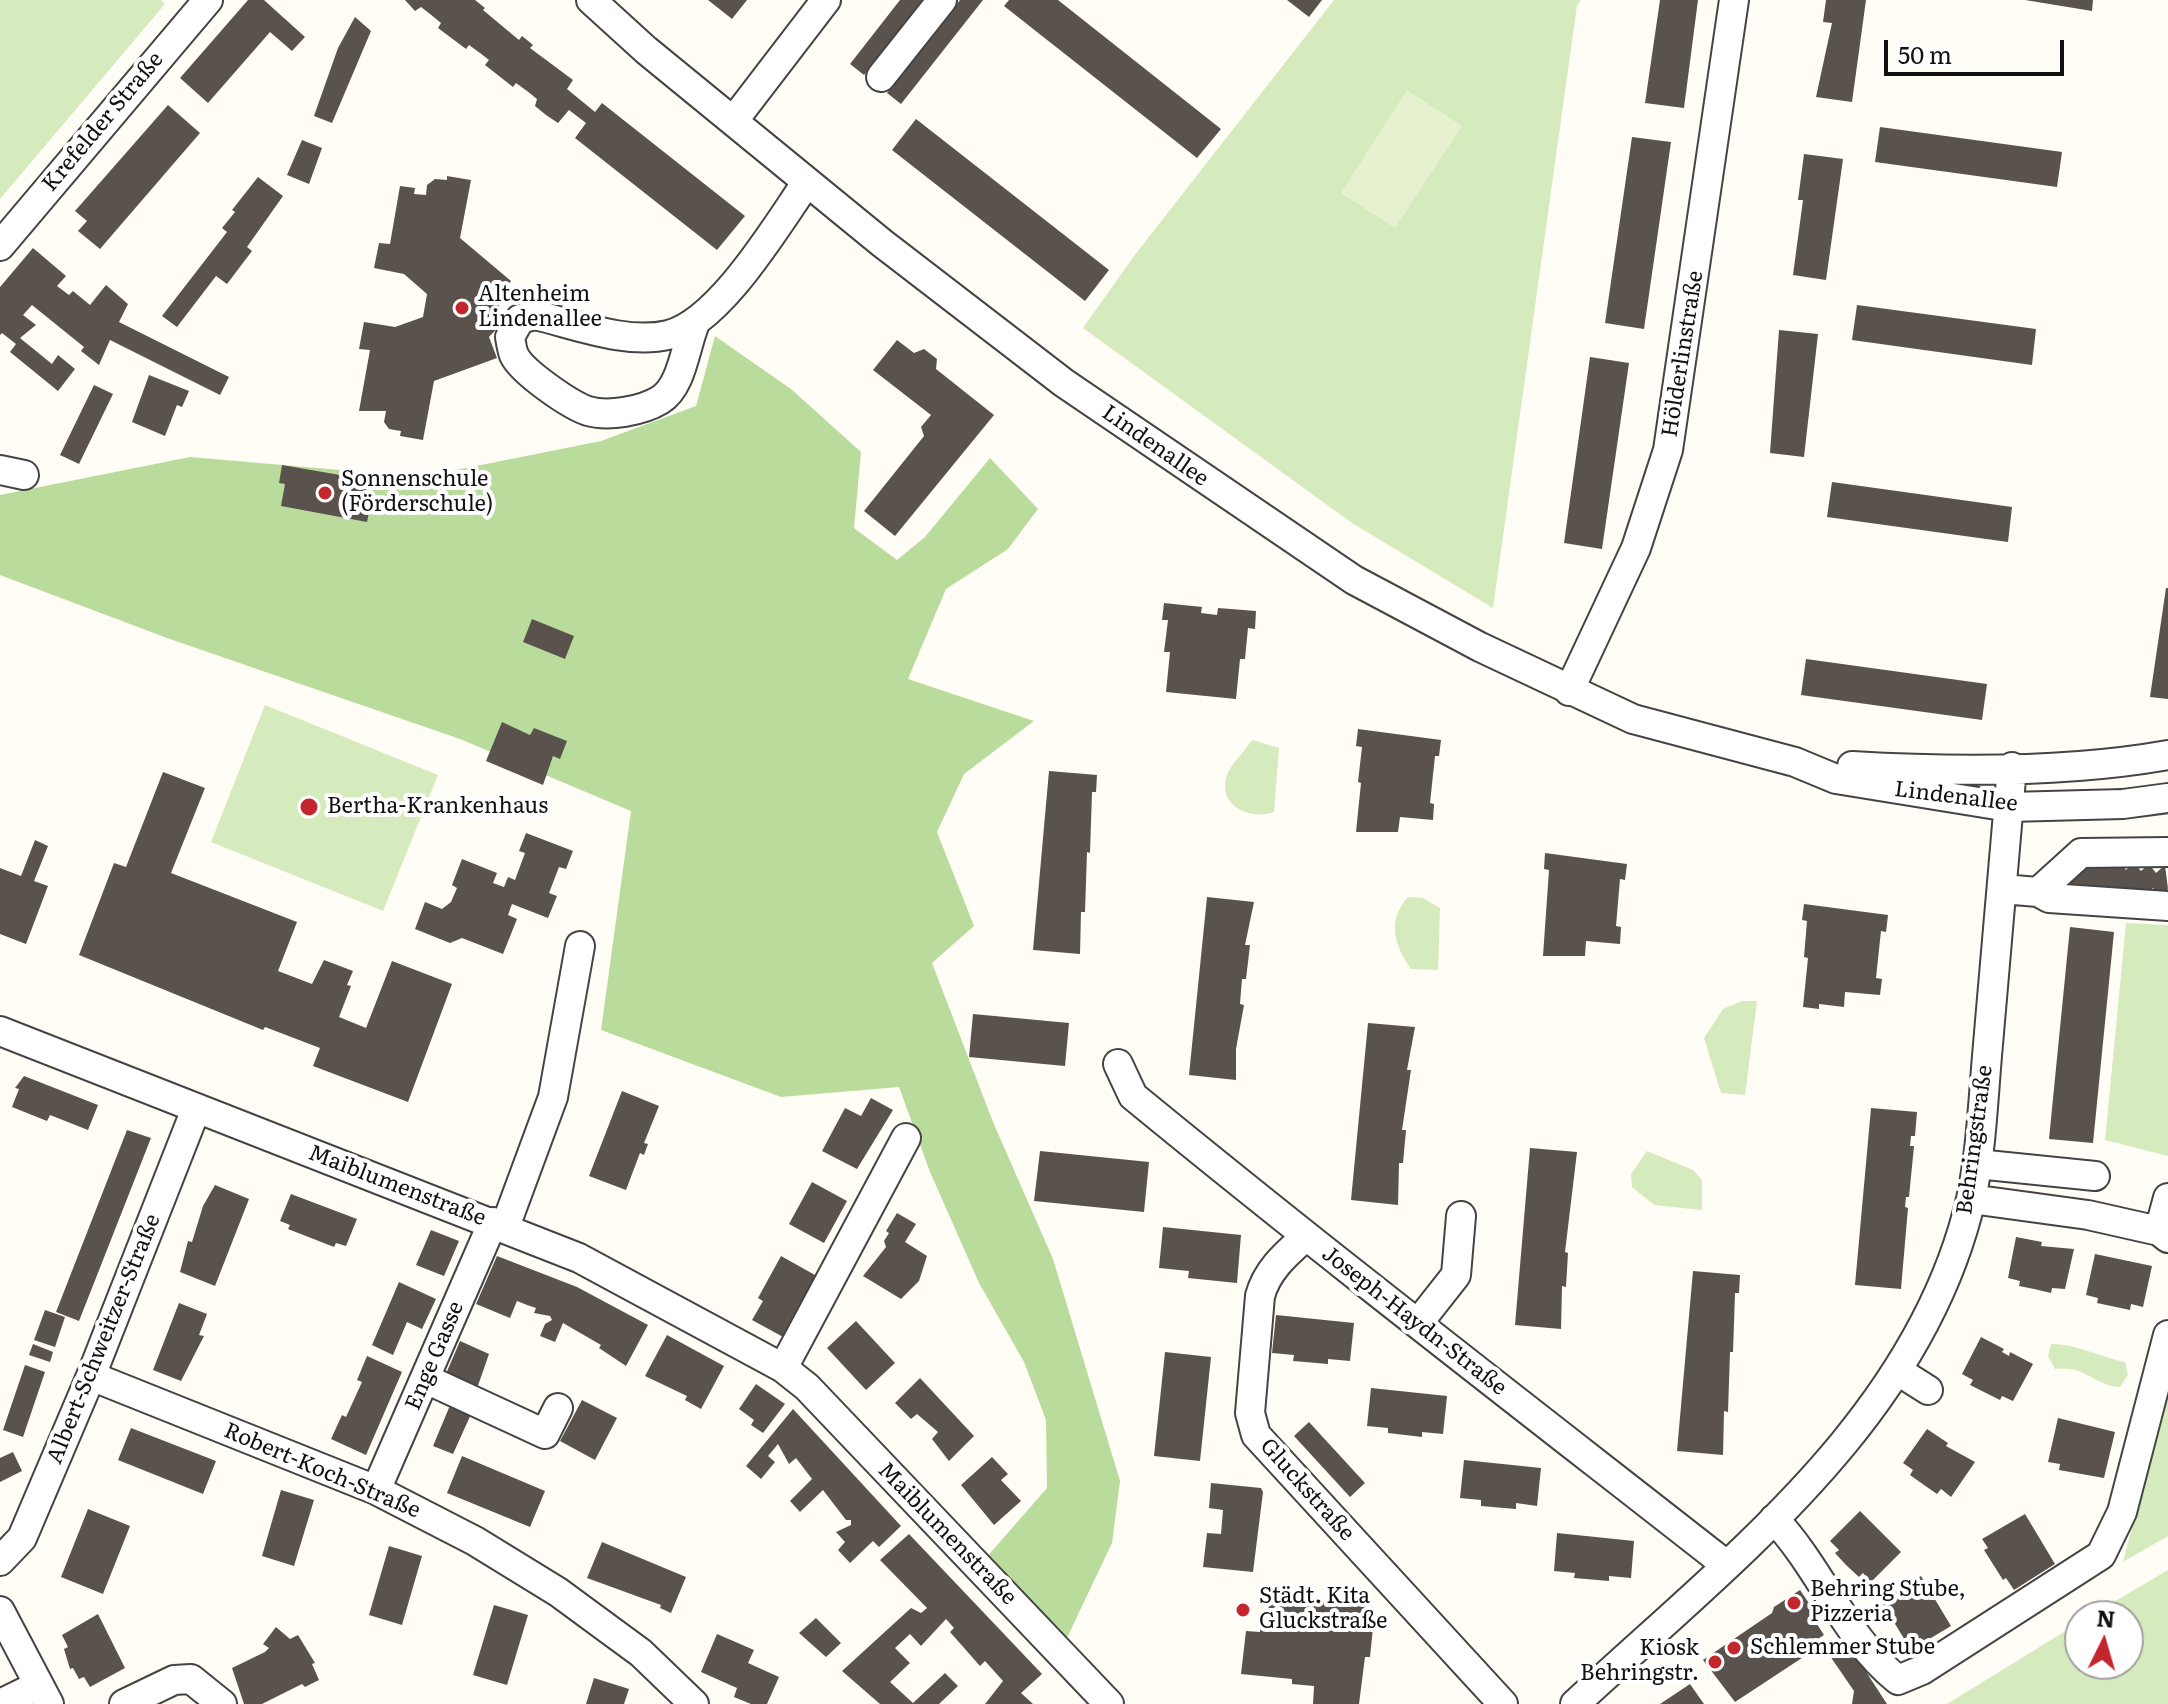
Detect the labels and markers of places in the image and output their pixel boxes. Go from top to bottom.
place label: Altenheim Lindenallee [478,282,602,334]
marker: Altenheim Lindenallee [453,299,471,317]
place label: Sonnenschule (Förderschule) [341,467,493,518]
marker: Sonnenschule (Förderschule) [316,484,334,502]
place label: Bertha-Krankenhaus [327,794,548,820]
marker: Bertha-Krankenhaus [298,796,320,818]
place label: Behring Stube, Pizzeria [1810,1577,1966,1628]
place label: Städt. Kita Gluckstraße [1259,1584,1387,1636]
marker: Behring Stube, Pizzeria [1785,1594,1803,1612]
marker: Städt. Kita Gluckstraße [1234,1601,1252,1619]
place label: Schlemmer Stube [1750,1635,1935,1661]
place label: Kiosk Behringstr. [1580,1636,1699,1688]
marker: Schlemmer Stube [1725,1639,1743,1657]
marker: Kiosk Behringstr. [1706,1653,1724,1671]

